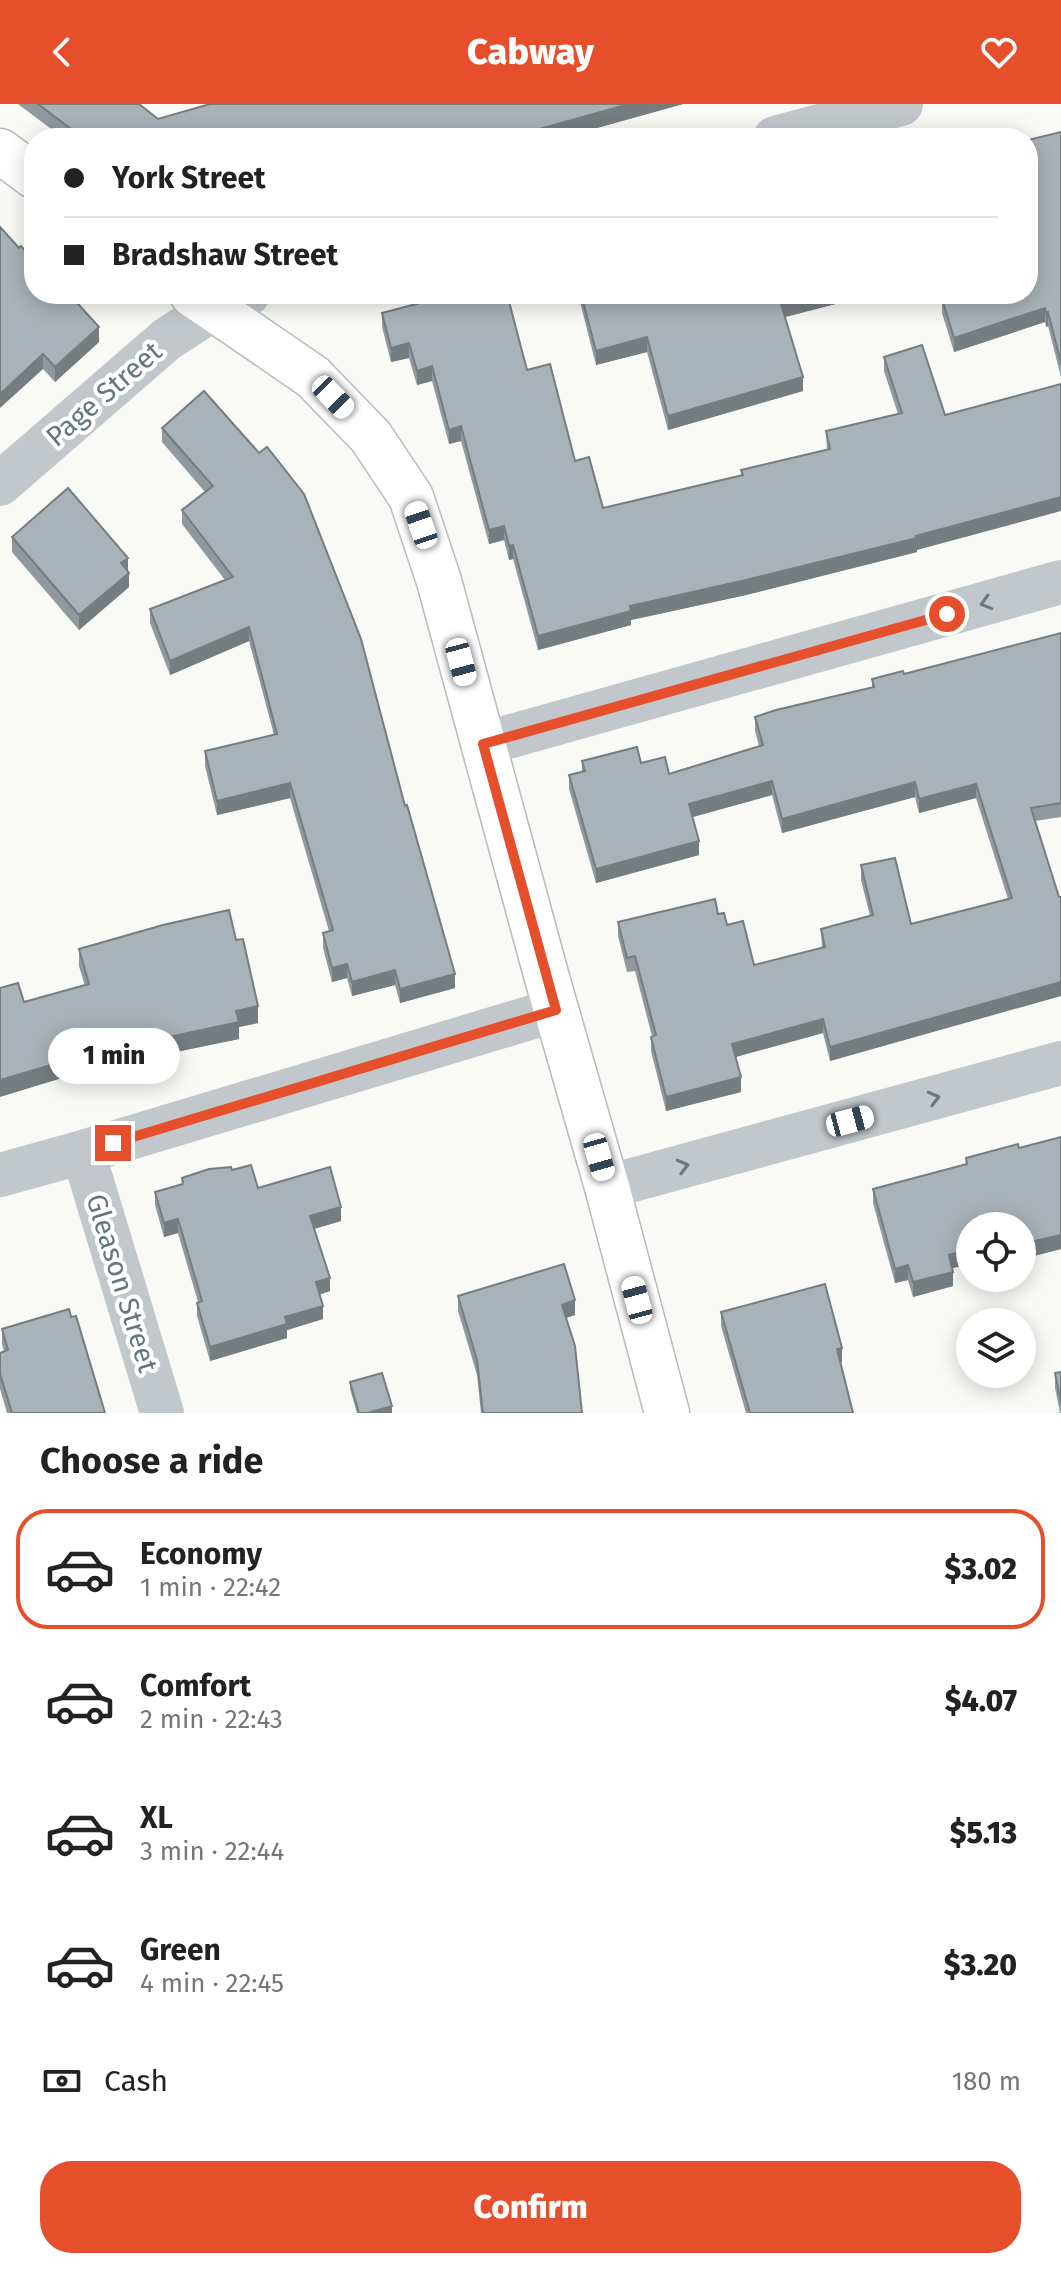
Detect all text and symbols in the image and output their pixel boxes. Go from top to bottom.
icon: back [40,30,84,74]
text: Cabway [467,30,594,74]
icon: heart [977,30,1021,74]
text: York Street [112,160,266,196]
text: Bradshaw Street [112,237,338,273]
street label: Page Street [39,334,169,453]
car [308,371,358,423]
car [402,498,440,552]
one-way arrow [979,594,993,610]
route start [929,596,965,632]
car [443,636,479,688]
callout: 1 min [47,1027,179,1083]
text: 1 min [83,1040,145,1071]
one-way arrow [926,1091,940,1107]
car [824,1103,876,1139]
route end [95,1125,131,1161]
car [581,1131,617,1183]
one-way arrow [675,1159,689,1176]
street label: Gleason Street [79,1190,165,1377]
map controls [956,1212,1036,1388]
button: locate [956,1212,1036,1292]
car [619,1274,655,1326]
button: layers [956,1308,1036,1388]
text: Choose a ride [40,1439,263,1483]
icon: car [44,1533,116,1605]
text: Economy [140,1536,262,1572]
text: $3.02 [945,1551,1017,1587]
text: 1 min · 22:42 [140,1572,281,1603]
icon: car [44,1665,116,1737]
text: Comfort [140,1668,251,1704]
text: $4.07 [945,1683,1017,1719]
text: 2 min · 22:43 [140,1704,283,1735]
icon: car [44,1797,116,1869]
text: XL [140,1800,173,1836]
text: $5.13 [950,1815,1017,1851]
text: 3 min · 22:44 [140,1836,284,1867]
icon: car [44,1929,116,2001]
text: Green [140,1932,221,1968]
text: $3.20 [944,1947,1017,1983]
text: 4 min · 22:45 [140,1968,284,1999]
icon: cash [40,2059,84,2103]
text: Cash [104,2063,168,2099]
text: 180 m [952,2066,1021,2097]
button: Confirm [40,2161,1021,2253]

